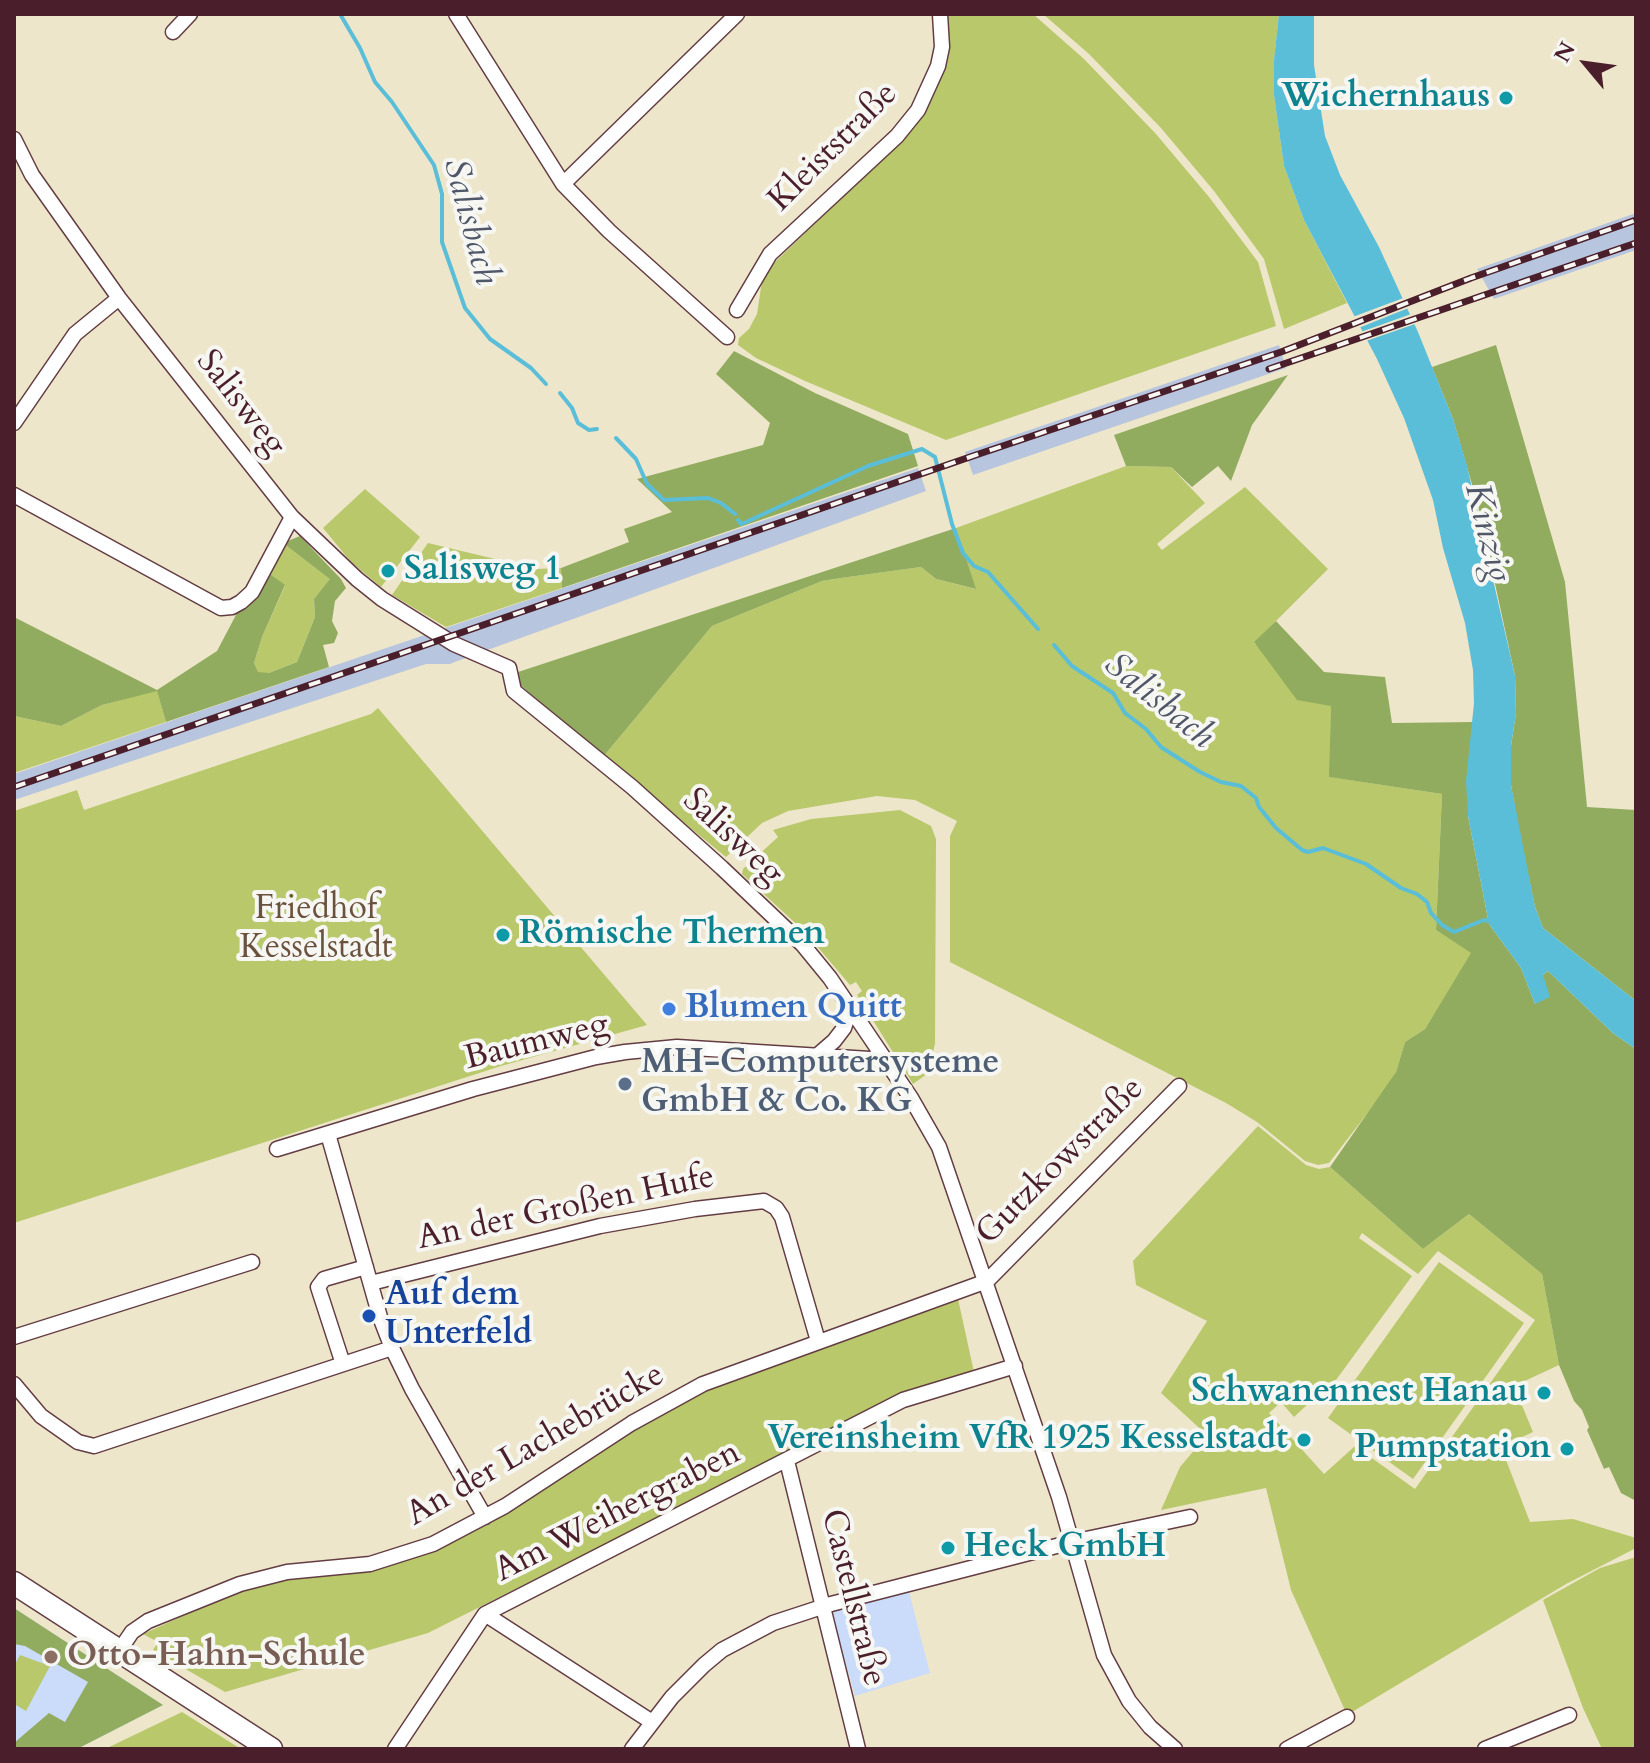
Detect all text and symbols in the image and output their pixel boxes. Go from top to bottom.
north arrow [1546,24,1626,104]
text: N [1547,37,1583,68]
street label: Kleiststraße [761,75,907,221]
place label: Wichernhaus [1281,78,1490,118]
marker: Wichernhaus [1497,89,1515,107]
water label: Salisbach [431,154,507,290]
street label: Salisweg [186,343,294,465]
water label: Kinzig [1453,479,1519,587]
place label: Salisweg 1 [404,551,562,591]
marker: Salisweg 1 [379,562,397,580]
water label: Salisbach [1094,645,1222,759]
street label: Salisweg [673,781,791,895]
park label: Friedhof Kesselstadt [239,890,393,970]
place label: Römische Thermen [519,915,825,955]
marker: Römische Thermen [494,926,512,944]
place label: Blumen Quitt [685,989,902,1029]
marker: Blumen Quitt [660,1000,678,1018]
street label: Baumweg [461,1005,613,1081]
place label: MH-Computersysteme GmbH & Co. KG [641,1044,999,1124]
street label: Gutzkowstraße [969,1070,1153,1254]
marker: MH-Computersysteme GmbH & Co. KG [616,1075,634,1093]
street label: An der Großen Hufe [414,1158,718,1260]
place label: Auf dem Unterfeld [385,1276,532,1356]
marker: Auf dem Unterfeld [360,1307,378,1325]
street label: An der Lachebrücke [400,1356,672,1536]
place label: Schwanennest Hanau [1191,1373,1528,1413]
marker: Schwanennest Hanau [1535,1384,1553,1402]
place label: Vereinsheim VfR 1925 Kesselstadt [768,1420,1288,1460]
place label: Pumpstation [1355,1429,1551,1469]
marker: Vereinsheim VfR 1925 Kesselstadt [1295,1431,1313,1449]
street label: Am Weihergraben [488,1433,748,1593]
marker: Pumpstation [1558,1440,1576,1458]
street label: Castellstraße [810,1506,894,1690]
place label: Heck GmbH [964,1528,1166,1568]
marker: Heck GmbH [939,1539,957,1557]
place label: Otto-Hahn-Schule [67,1637,366,1677]
marker: Otto-Hahn-Schule [42,1648,60,1666]

